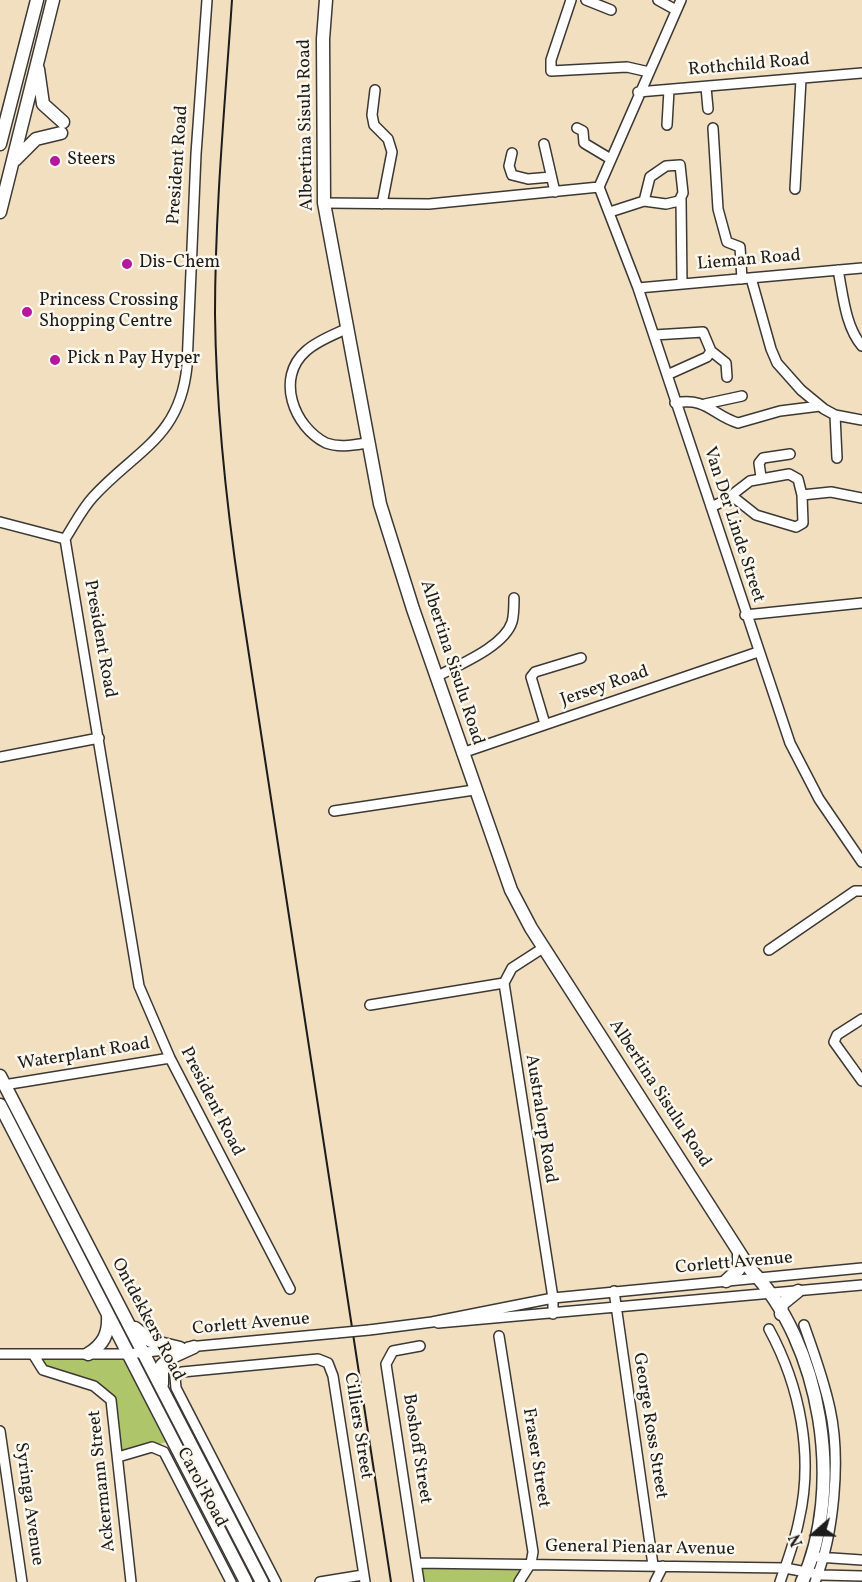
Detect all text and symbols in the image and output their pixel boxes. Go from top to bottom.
street label: Albertina Sisulu Road [295,39,319,211]
street label: Rothchild Road [687,50,811,82]
street label: President Road [164,105,194,225]
place label: Steers [67,150,115,172]
marker: Steers [48,154,62,168]
street label: Lieman Road [696,246,802,276]
place label: Dis-Chem [139,253,220,275]
marker: Dis-Chem [120,257,134,271]
place label: Princess Crossing Shopping Centre [39,291,178,334]
marker: Princess Crossing Shopping Centre [20,305,34,319]
place label: Pick n Pay Hyper [67,349,200,371]
marker: Pick n Pay Hyper [48,353,62,367]
street label: Van Der Linde Street [698,444,768,606]
street label: President Road [78,578,120,700]
street label: Albertina Sisulu Road [414,578,488,748]
street label: Jersey Road [558,662,652,712]
street label: Albertina Sisulu Road [603,1016,715,1172]
street label: Waterplant Road [16,1034,152,1076]
street label: President Road [174,1044,248,1160]
street label: Australorp Road [519,1053,561,1185]
street label: Corlett Avenue [674,1248,794,1280]
street label: Ontdekkers Road [106,1255,188,1385]
street label: Corlett Avenue [191,1309,311,1341]
street label: George Ross Street [627,1351,671,1501]
street label: Cilliers Street [338,1371,376,1481]
street label: Boshoff Street [397,1392,435,1506]
street label: Fraser Street [516,1407,554,1509]
street label: Ackermann Street [85,1409,121,1553]
street label: Syringa Avenue [9,1441,47,1567]
street label: Carol Road [171,1444,231,1532]
north arrow [784,1504,844,1564]
text: N [785,1531,809,1549]
street label: General Pienaar Avenue [545,1537,735,1561]

